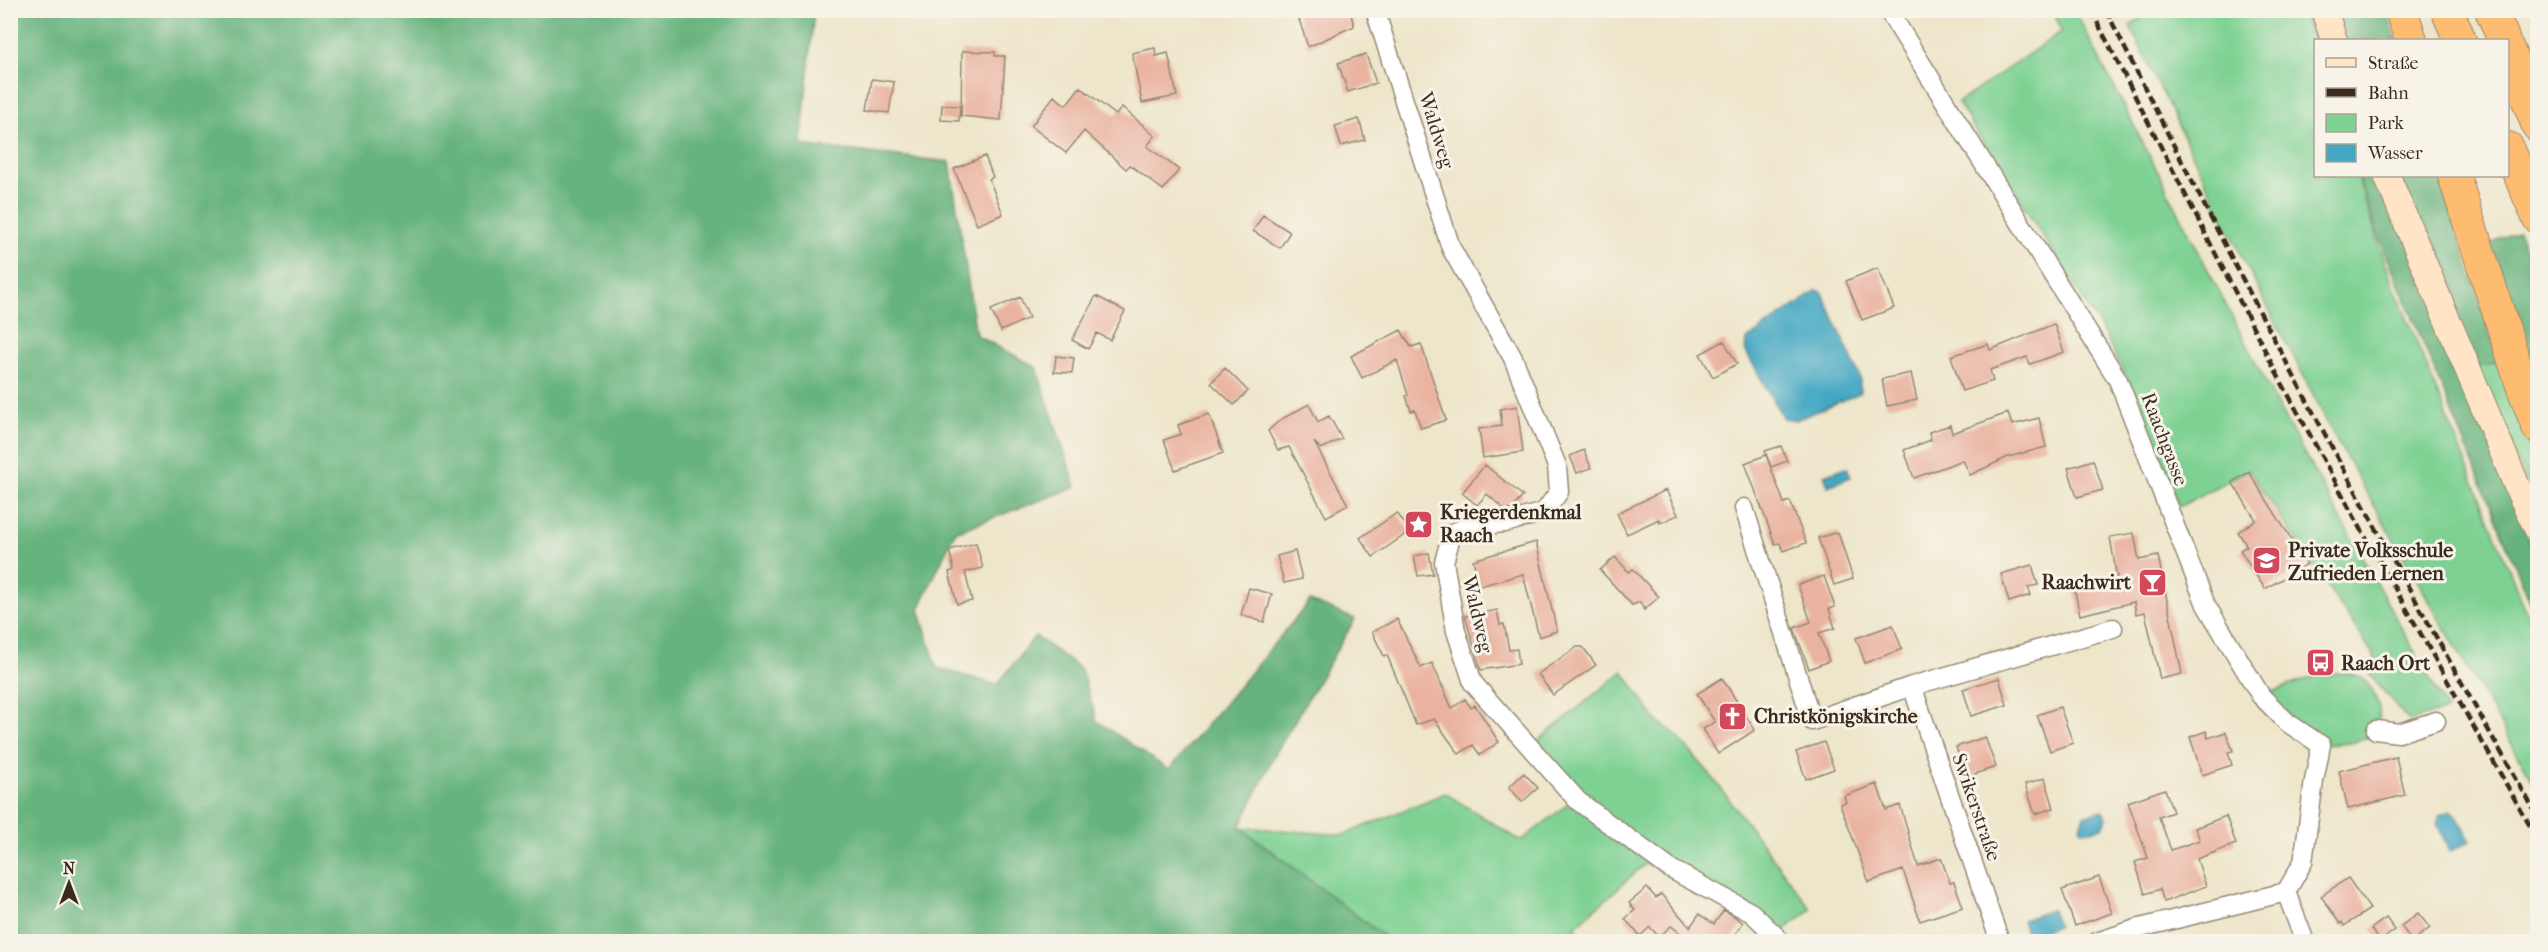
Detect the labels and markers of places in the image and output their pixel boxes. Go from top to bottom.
place label: Kriegerdenkmal Raach [1440,501,1582,547]
place icon: Kriegerdenkmal Raach [1403,508,1435,540]
place label: Private Volksschule Zufrieden Lernen [2288,539,2453,585]
school or university icon: Private Volksschule Zufrieden Lernen [2251,545,2283,577]
bar icon: Raachwirt [2136,566,2168,598]
place label: Raachwirt [2042,571,2132,594]
bus stop icon: Raach Ort [2304,647,2336,679]
place label: Raach Ort [2341,652,2431,675]
church icon: Christkönigskirche [1717,700,1749,732]
place label: Christkönigskirche [1754,705,1918,728]

